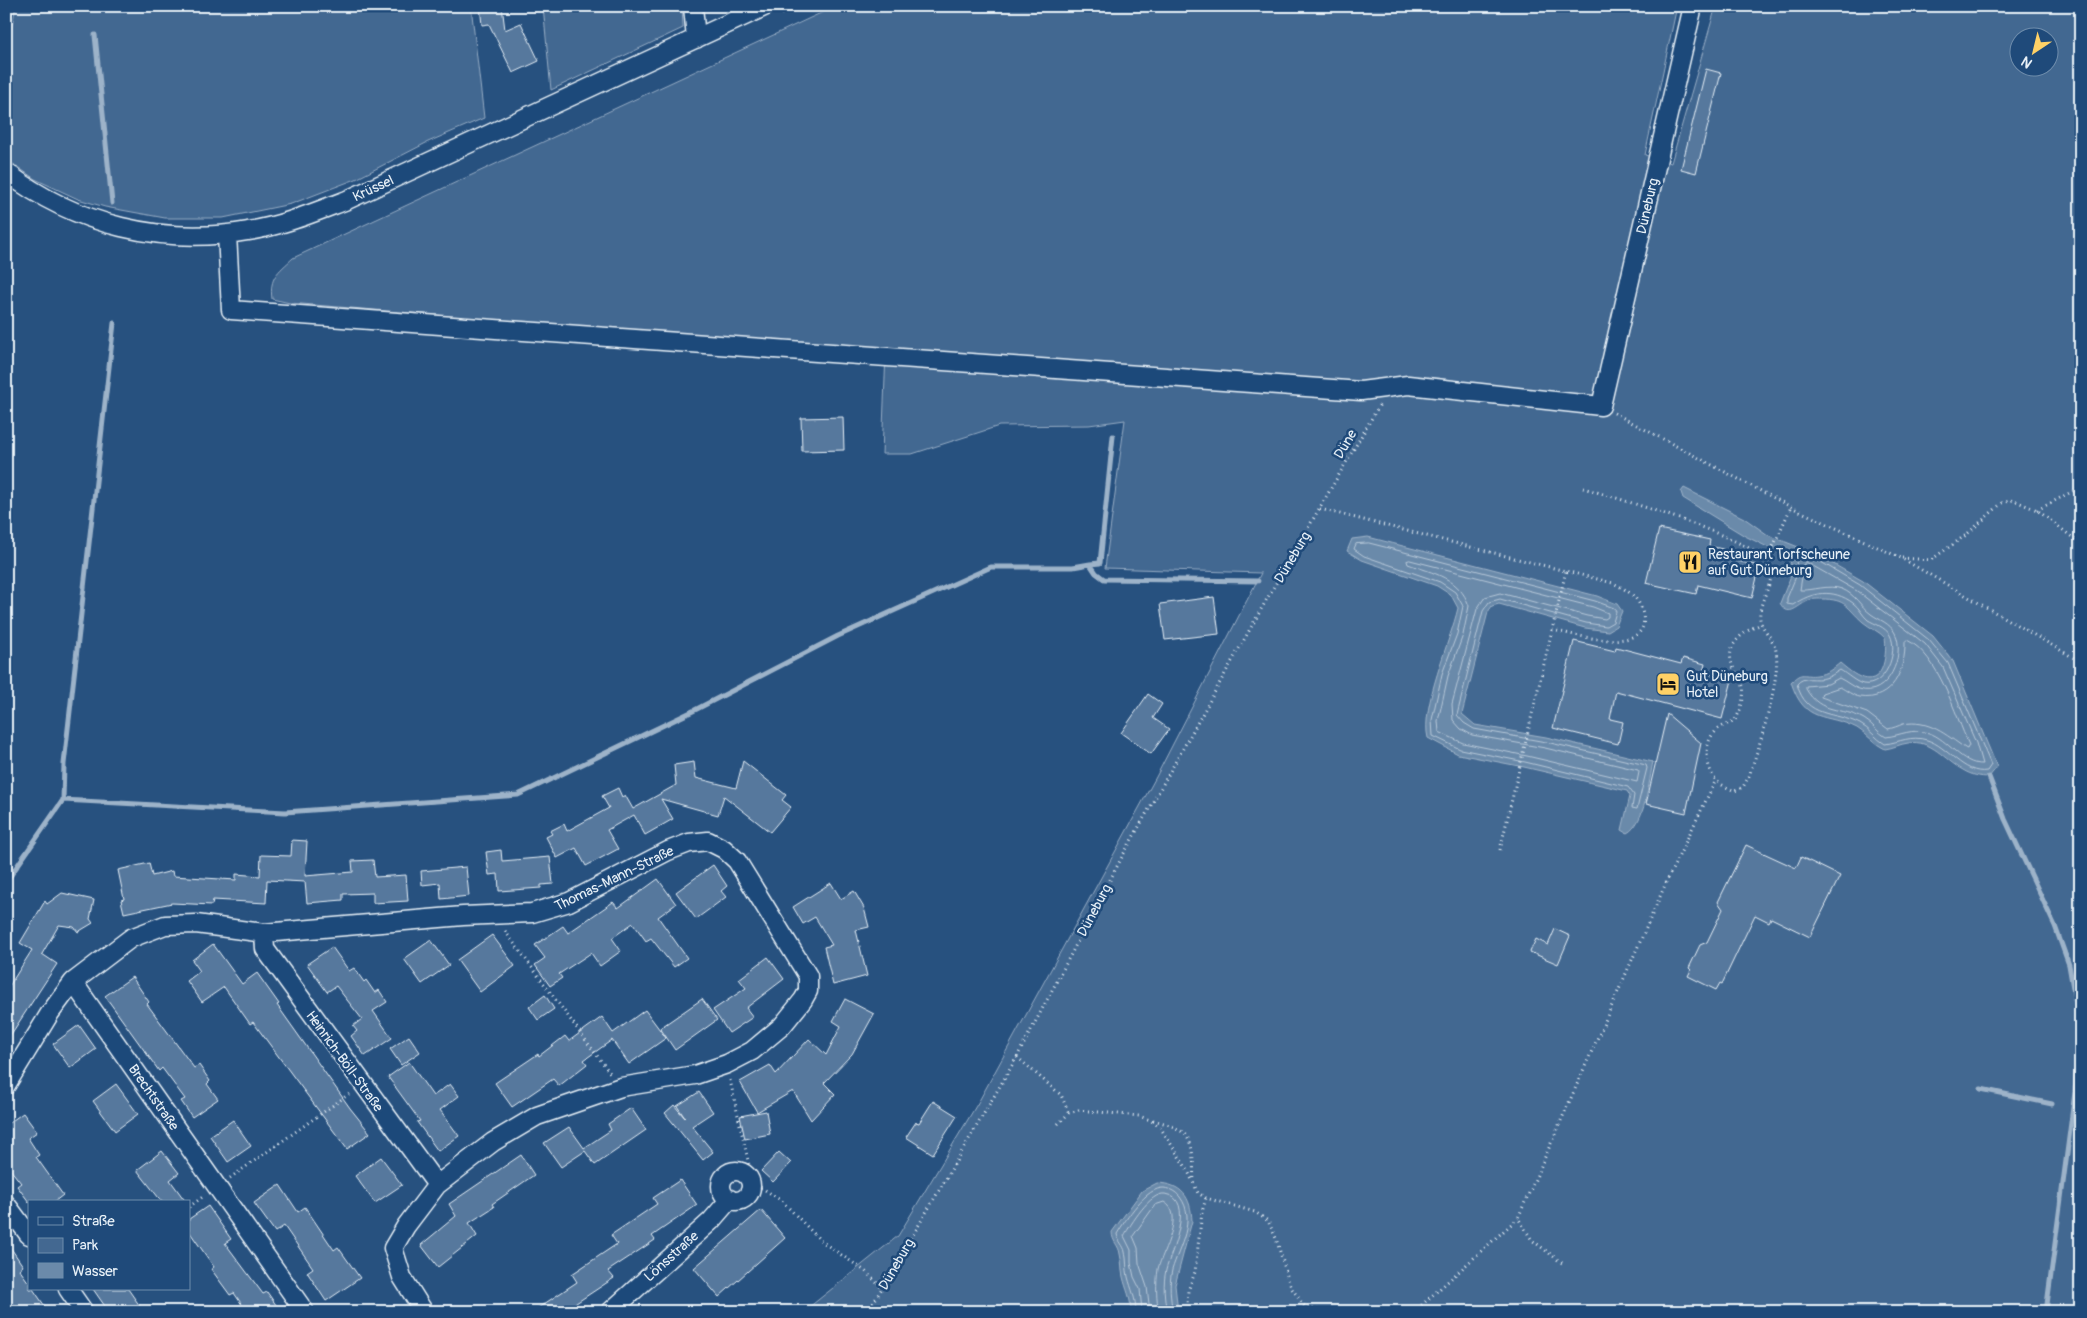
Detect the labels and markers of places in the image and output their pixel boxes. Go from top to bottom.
place label: Restaurant Torfscheune auf Gut Düneburg [1708,546,1850,579]
restaurant icon: Restaurant Torfscheune auf Gut Düneburg [1677,549,1703,575]
place label: Gut Düneburg Hotel [1686,668,1768,701]
hotel icon: Gut Düneburg Hotel [1655,671,1681,697]

